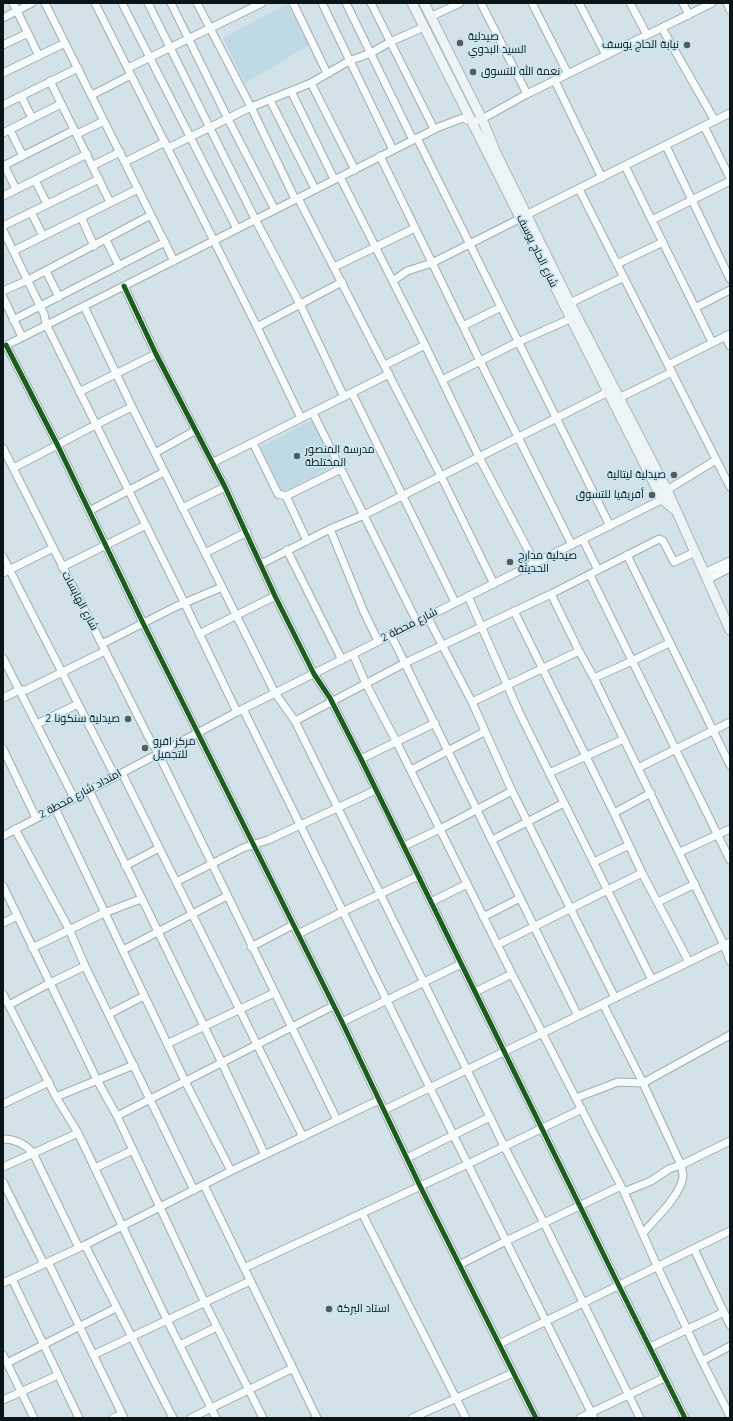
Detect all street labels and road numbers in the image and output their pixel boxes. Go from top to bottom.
street label: شارع الحاج يوسف [514,212,560,290]
street label: شارع الهايسات [59,569,101,633]
street label: شارع محطة 2 [379,605,439,645]
street label: امتداد شارع محطة 2 [36,767,124,821]

